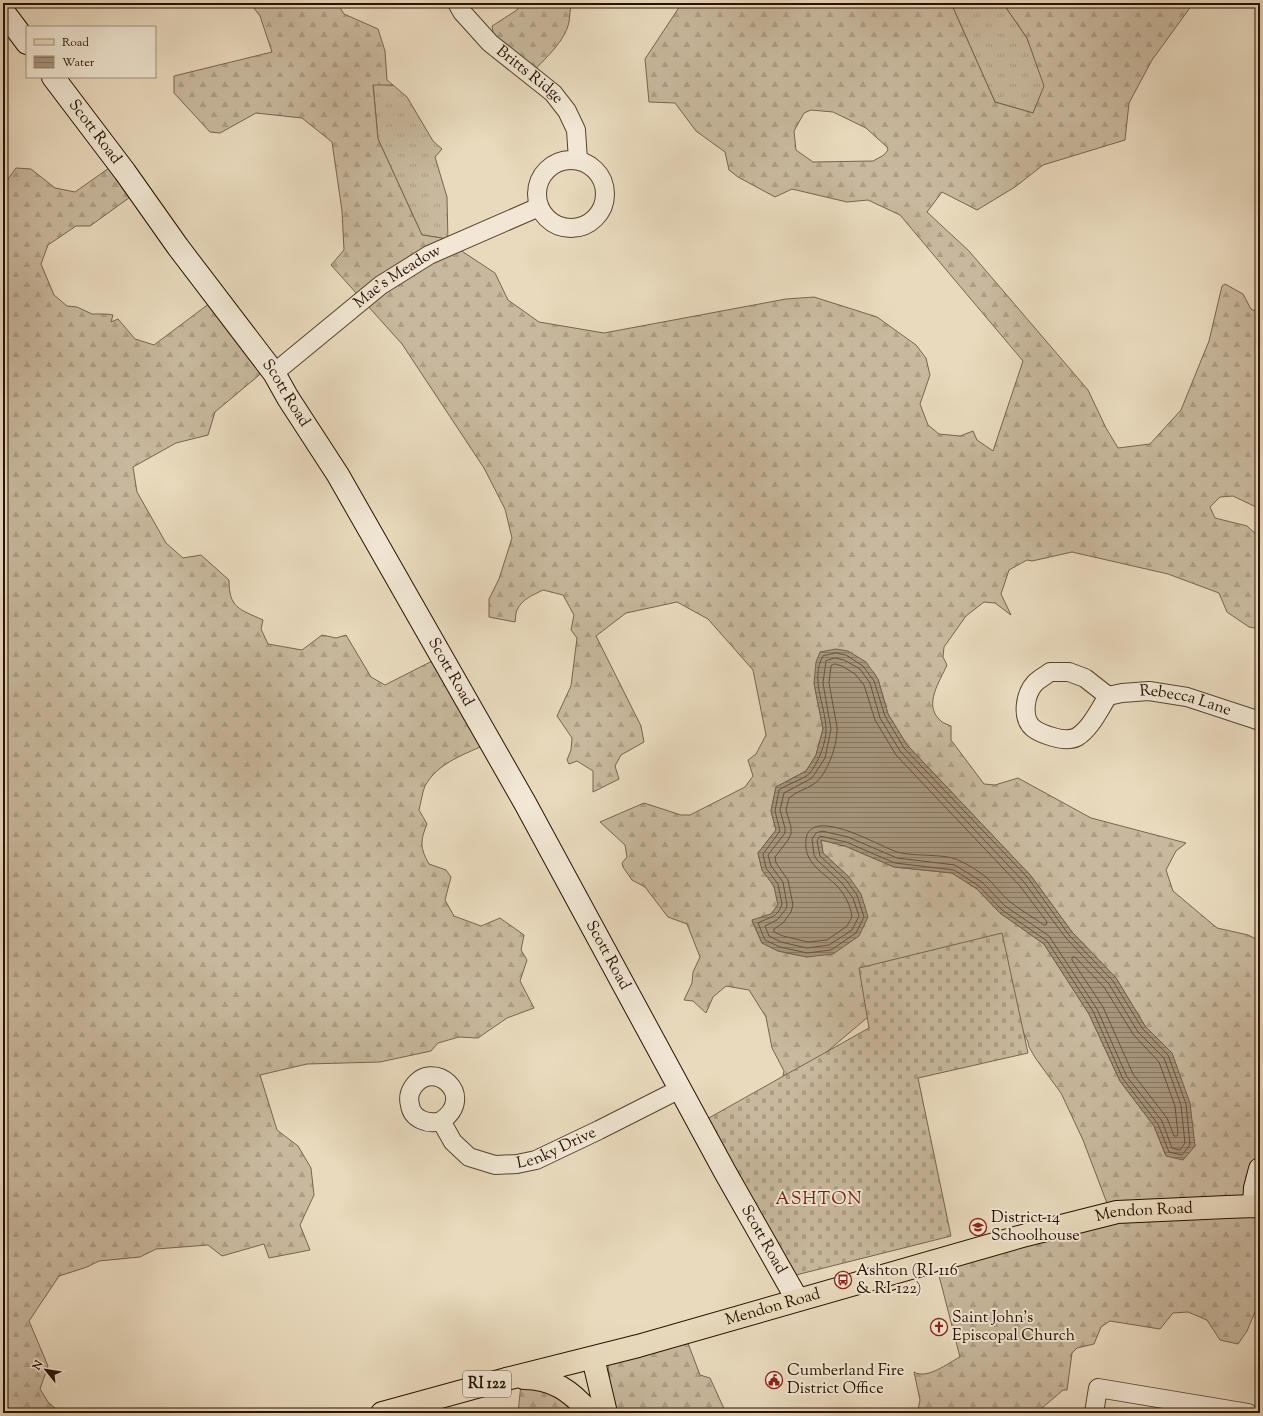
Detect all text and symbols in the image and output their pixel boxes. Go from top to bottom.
legend [26,26,156,78]
text: Road [62,34,89,52]
street label: Britts Ridge [491,40,569,109]
text: Water [62,54,95,72]
street label: Scott Road [63,95,127,169]
street label: Mae's Meadow [349,240,445,314]
street label: Scott Road [256,355,316,432]
street label: Scott Road [422,634,479,711]
street label: Rebecca Lane [1139,679,1234,722]
street label: Scott Road [580,917,636,994]
street label: Lenky Drive [515,1121,600,1175]
district label: ASHTON [775,1187,863,1213]
street label: Mendon Road [1093,1197,1193,1229]
street label: Scott Road [735,1201,792,1278]
place label: District 14 Schoolhouse [991,1207,1080,1248]
school or university icon: District 14 Schoolhouse [968,1217,988,1237]
place label: Ashton (RI-116 & RI-122) [856,1260,958,1301]
bus stop icon: Ashton (RI-116 & RI-122) [833,1270,853,1290]
street label: Mendon Road [723,1283,823,1332]
place label: Saint John's Episcopal Church [952,1307,1076,1348]
church icon: Saint John's Episcopal Church [929,1317,949,1337]
north arrow [26,1350,66,1390]
text: N [29,1358,47,1374]
place label: Cumberland Fire District Office [787,1360,904,1401]
public building icon: Cumberland Fire District Office [764,1370,784,1390]
road number: RI 122 [463,1371,511,1397]

